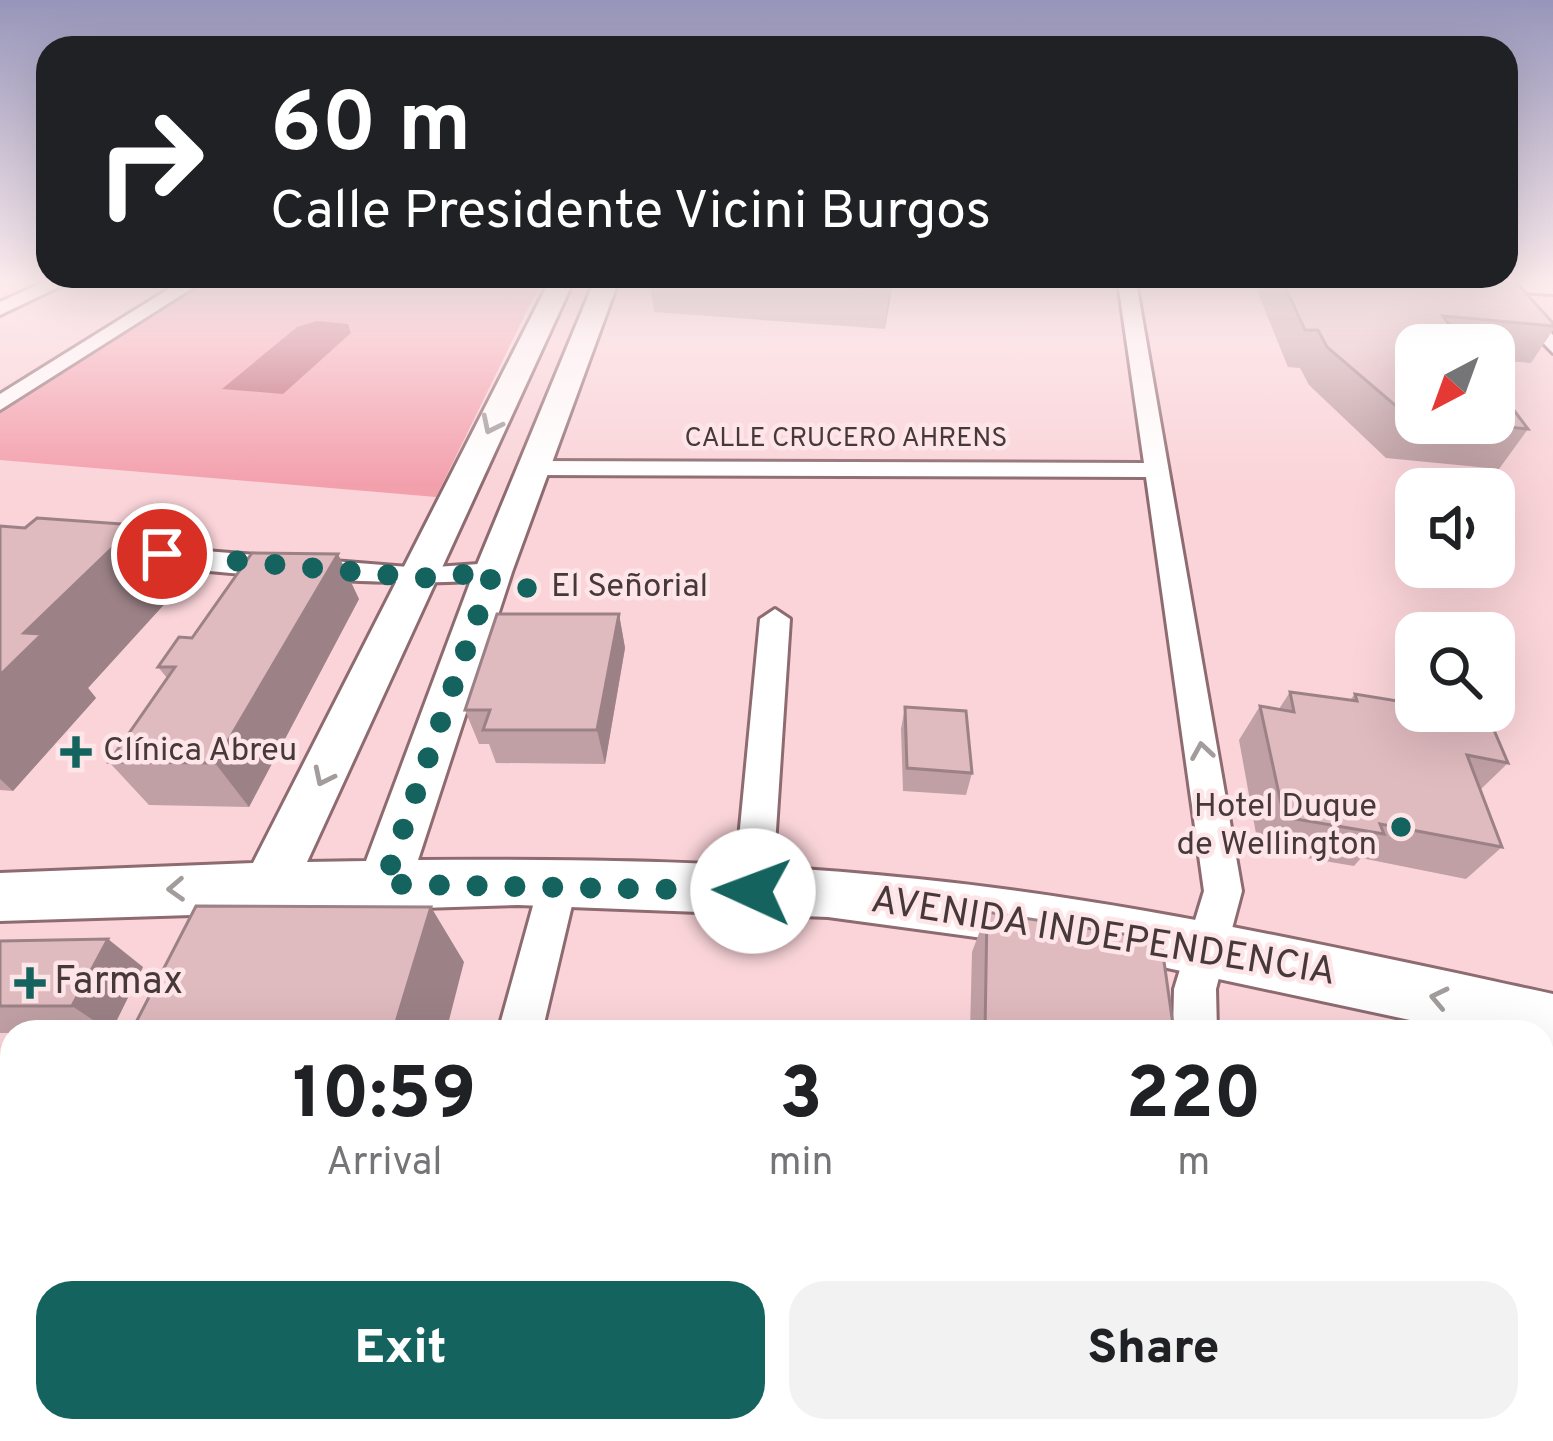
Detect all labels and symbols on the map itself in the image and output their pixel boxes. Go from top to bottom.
north arrow [1395,324,1515,444]
one-way arrow [482,413,505,434]
street label: CALLE CRUCERO AHRENS [685,422,1007,456]
pin [111,503,213,605]
place label: El Señorial [551,567,708,609]
marker: El Señorial [514,575,540,601]
place label: Clínica Abreu [103,731,297,773]
marker: Clínica Abreu [60,736,92,768]
one-way arrow [1190,741,1216,761]
one-way arrow [314,765,337,786]
place label: Hotel Duque de Wellington [1176,787,1377,867]
marker: Hotel Duque de Wellington [1388,814,1414,840]
position arrow [690,828,816,954]
one-way arrow [166,876,185,902]
street label: AVENIDA INDEPENDENCIA [867,877,1339,999]
place label: Farmax [54,959,183,1008]
marker: Farmax [17,970,43,996]
one-way arrow [1429,986,1449,1011]

